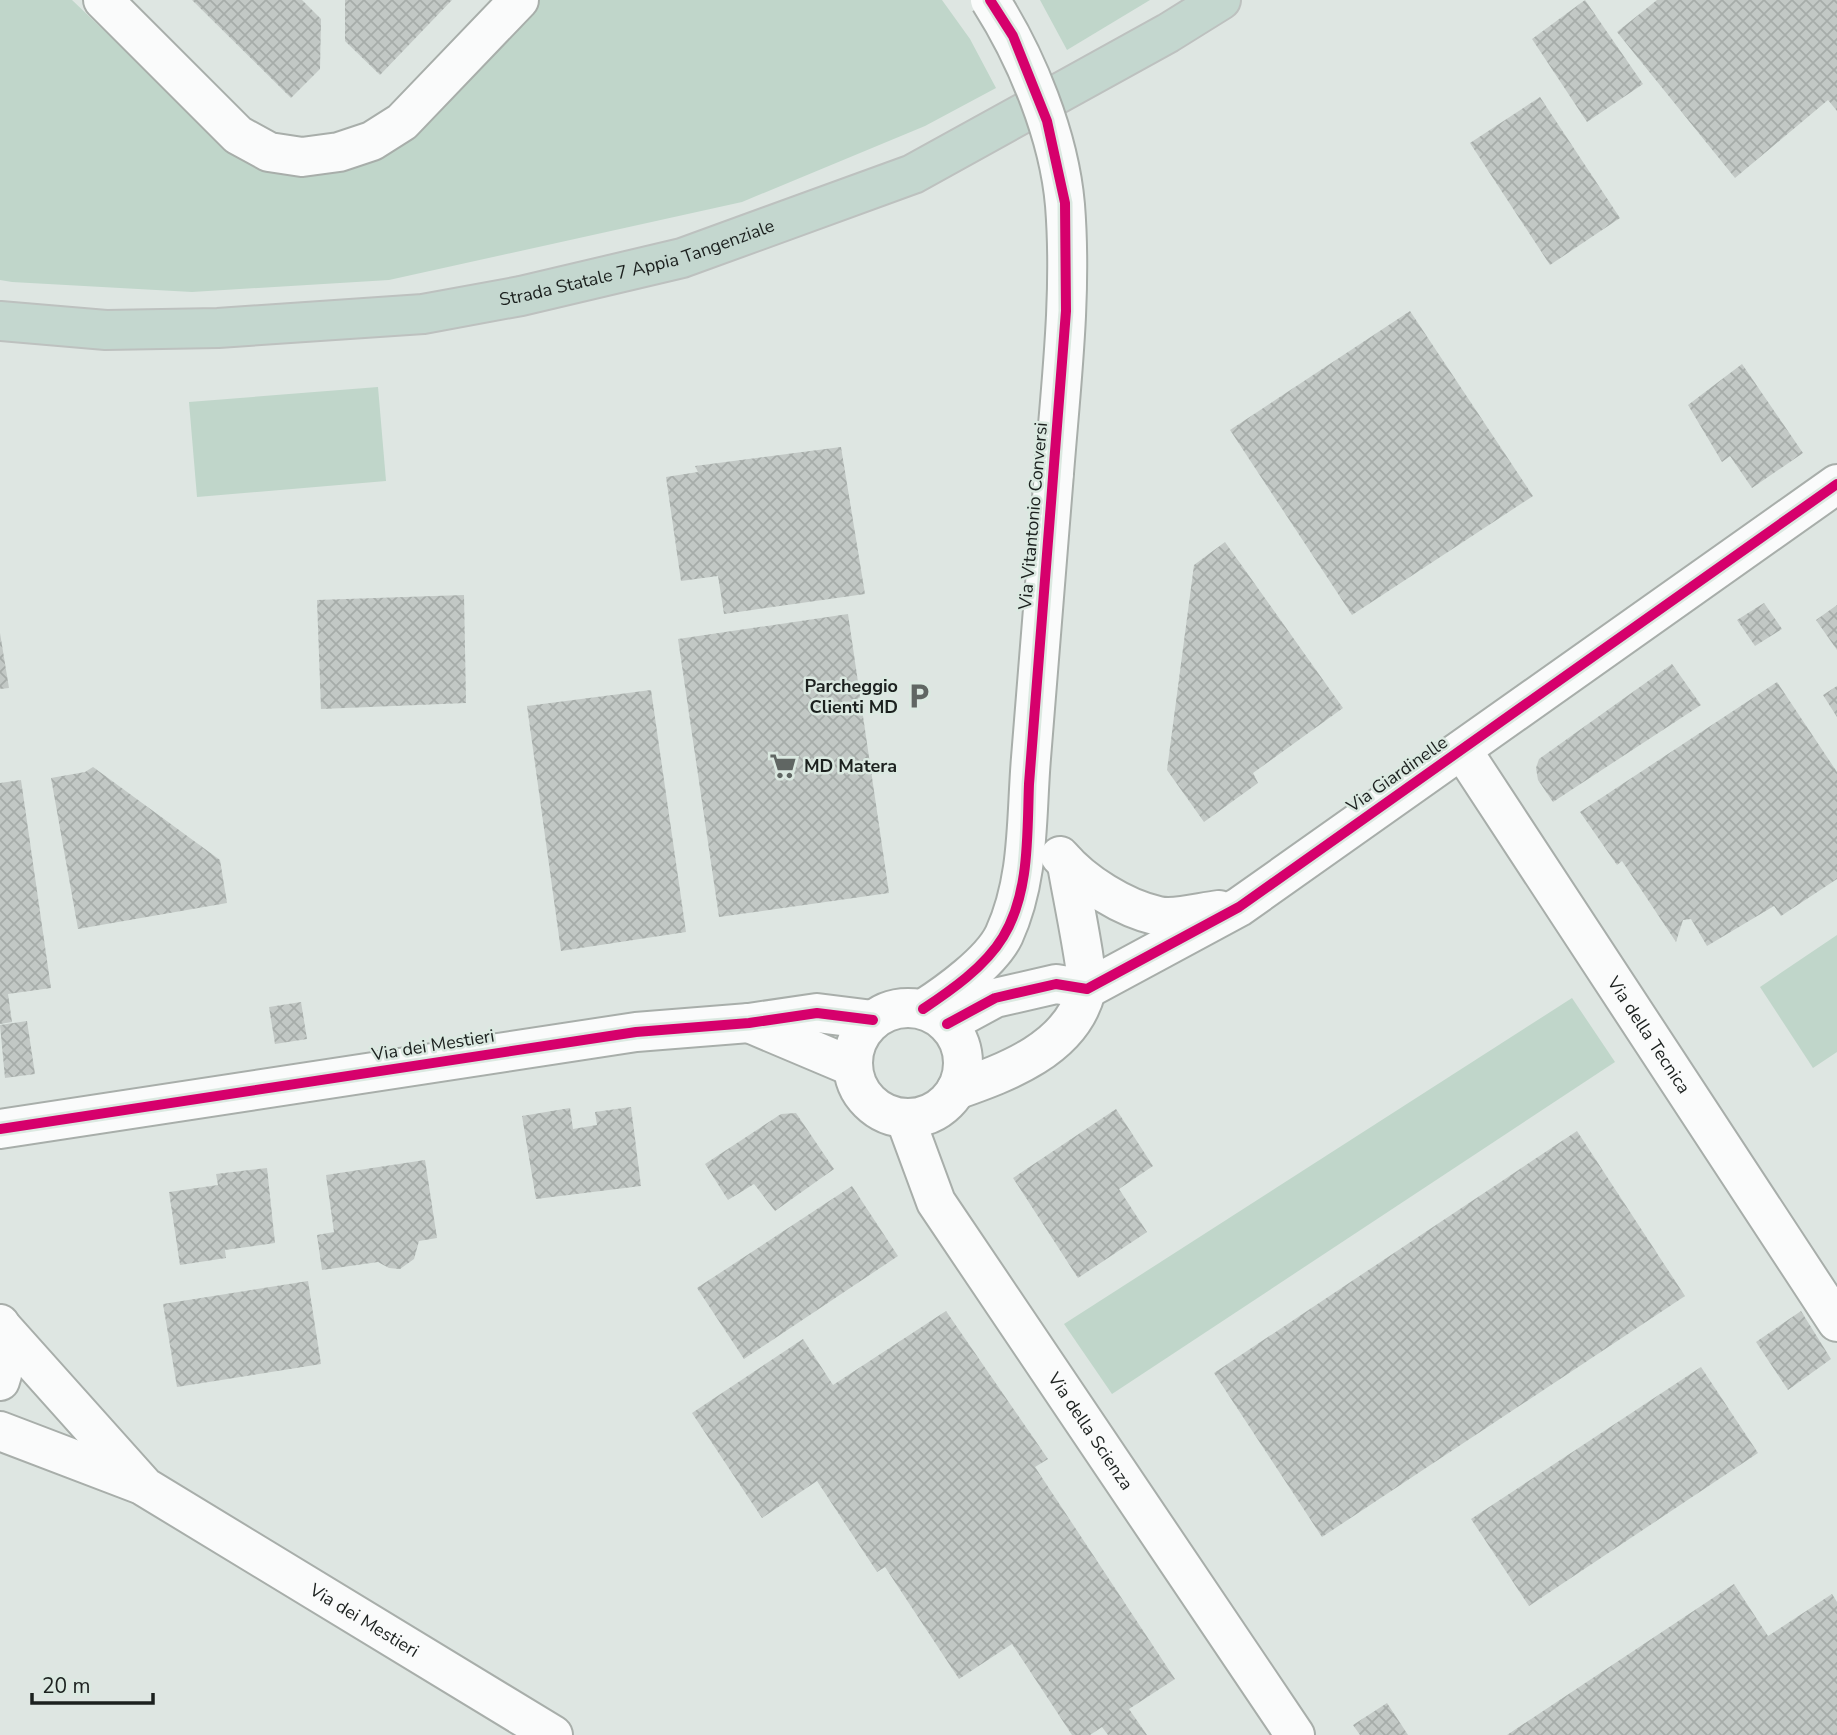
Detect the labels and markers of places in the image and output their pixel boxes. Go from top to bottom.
place label: Parcheggio Clienti MD [804,674,898,719]
parking icon: Parcheggio Clienti MD [904,681,934,711]
supermarket icon: MD Matera [768,751,798,781]
place label: MD Matera [804,754,897,778]

